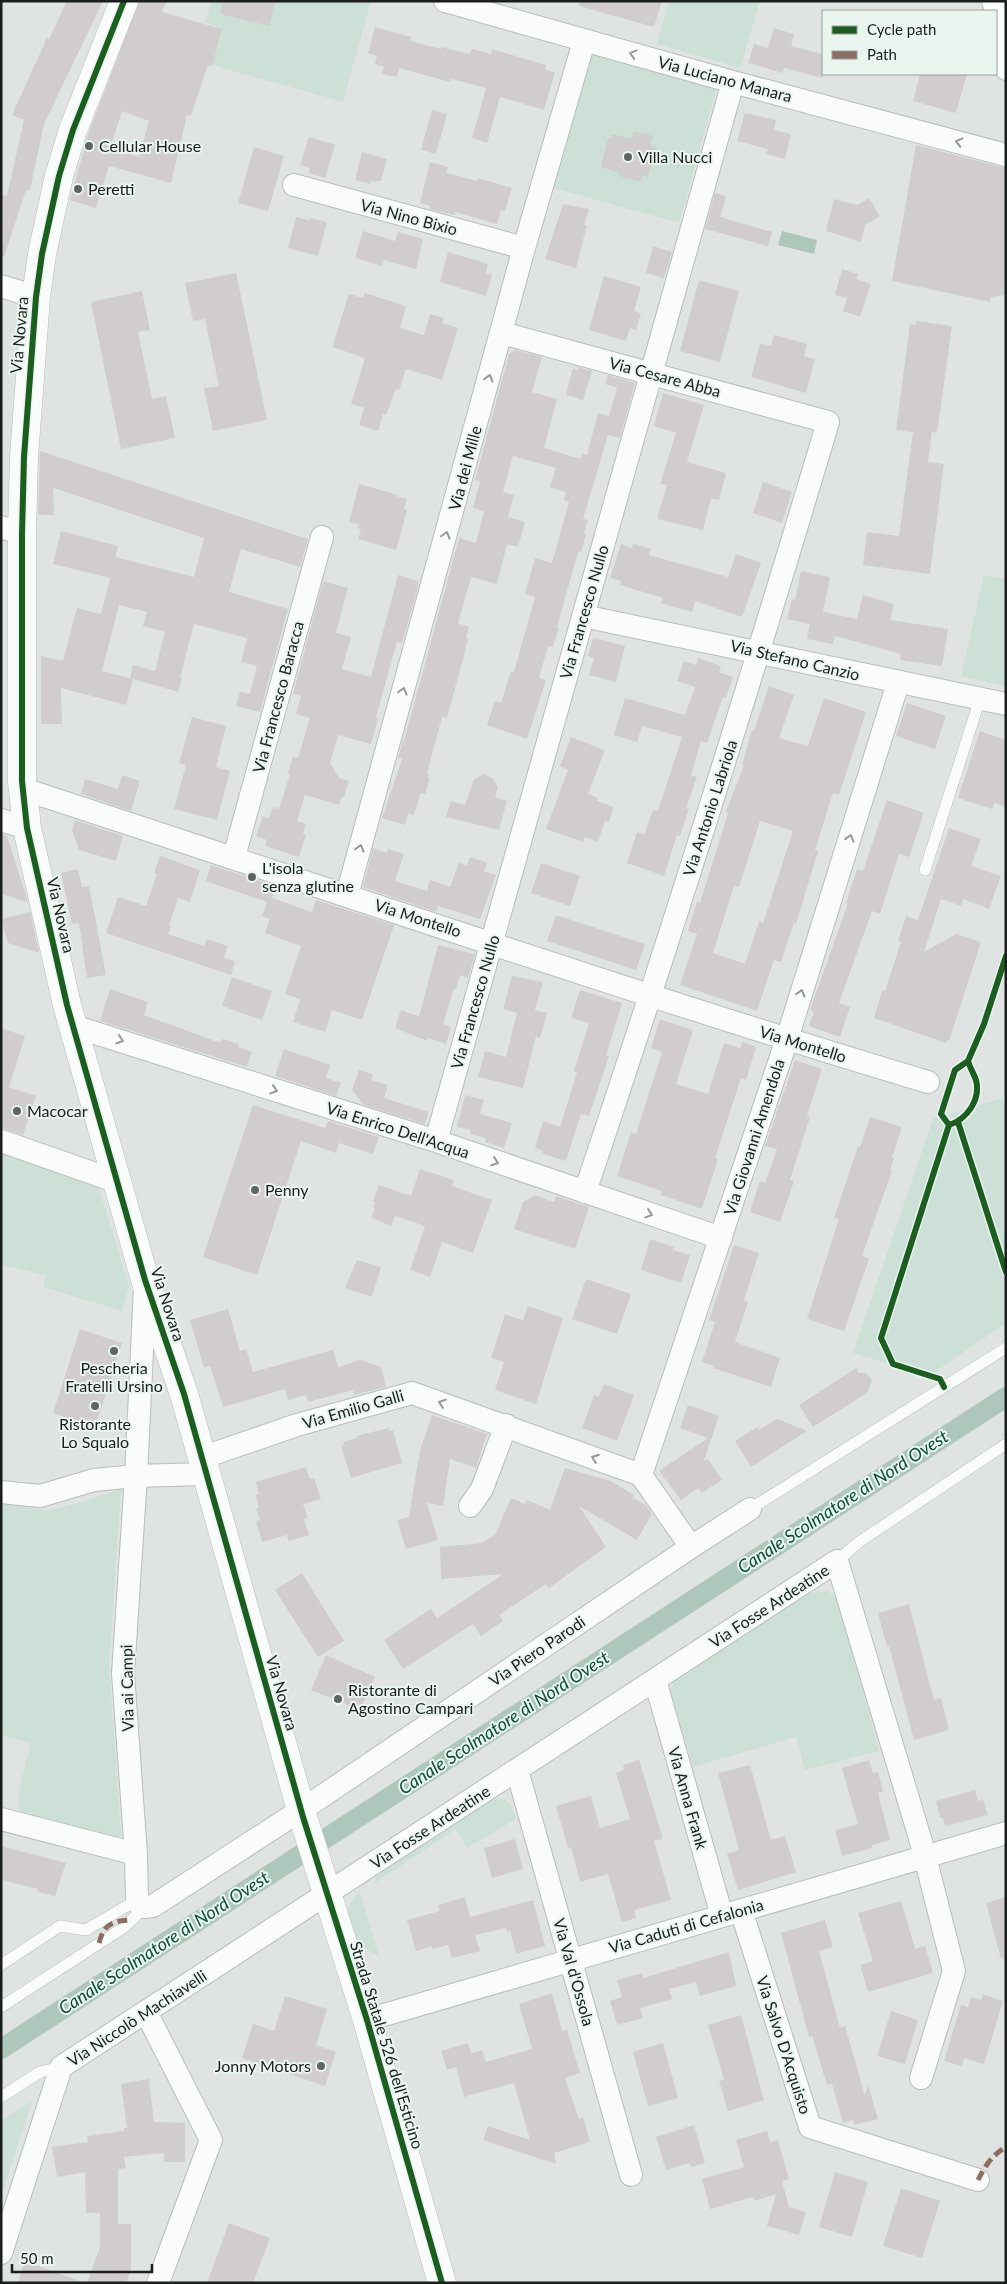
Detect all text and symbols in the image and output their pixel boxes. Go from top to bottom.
legend [822,10,997,75]
text: Cycle path [867,20,936,38]
text: Path [867,45,897,63]
one-way arrow [629,50,637,60]
street label: Via Luciano Manara [656,51,794,106]
place label: Cellular House [99,136,201,155]
one-way arrow [954,137,963,148]
marker: Cellular House [83,140,95,152]
place label: Villa Nucci [638,147,712,166]
marker: Villa Nucci [622,151,634,163]
place label: Peretti [88,179,135,198]
marker: Peretti [72,183,84,195]
street label: Via Nino Bixio [359,194,460,239]
street label: Via Novara [6,296,31,374]
street label: Via Cesare Abba [607,352,723,401]
one-way arrow [484,374,494,383]
street label: Via dei Mille [444,424,485,512]
one-way arrow [441,531,451,539]
street label: Via Francesco Nullo [555,543,612,681]
street label: Via Francesco Baracca [248,619,307,775]
street label: Via Stefano Canzio [728,635,862,684]
one-way arrow [398,688,408,696]
street label: Via Antonio Labriola [679,737,741,878]
one-way arrow [844,834,854,842]
one-way arrow [354,844,365,852]
place label: L'isola senza glutine [262,858,354,895]
marker: L'isola senza glutine [246,871,258,883]
street label: Via Novara [44,875,79,955]
street label: Via Montello [372,895,464,940]
street label: Via Francesco Nullo [446,933,503,1071]
one-way arrow [796,989,806,998]
street label: Via Montello [757,1021,849,1066]
one-way arrow [115,1035,123,1045]
street label: Via Giovanni Amendola [719,1056,788,1217]
one-way arrow [270,1084,278,1094]
street label: Via Enrico Dell'Acqua [324,1097,472,1162]
place label: Macocar [27,1101,88,1120]
marker: Macocar [11,1105,23,1117]
one-way arrow [491,1156,499,1166]
place label: Penny [265,1180,309,1199]
marker: Penny [249,1184,261,1196]
one-way arrow [645,1208,653,1218]
street label: Via Novara [148,1264,189,1344]
marker: Pescheria Fratelli Ursino [108,1345,120,1357]
place label: Pescheria Fratelli Ursino [65,1358,163,1395]
street label: Via Emilio Galli [300,1385,406,1432]
one-way arrow [439,1399,447,1409]
marker: Ristorante Lo Squalo [89,1400,101,1412]
place label: Ristorante Lo Squalo [59,1414,131,1451]
water label: Canale Scolmatore di Nord Ovest [733,1424,953,1578]
one-way arrow [592,1454,600,1464]
street label: Via Fosse Ardeatine [705,1560,832,1651]
street label: Via Piero Parodi [485,1611,588,1690]
street label: Via ai Campi [116,1644,137,1732]
water label: Canale Scolmatore di Nord Ovest [394,1645,614,1799]
street label: Via Novara [263,1653,302,1733]
place label: Ristorante di Agostino Campari [348,1680,473,1717]
marker: Ristorante di Agostino Campari [332,1693,344,1705]
street label: Via Anna Frank [665,1744,712,1852]
street label: Via Fosse Ardeatine [366,1781,493,1872]
water label: Canale Scolmatore di Nord Ovest [54,1865,274,2019]
street label: Via Caduti di Cefalonia [606,1894,765,1957]
street label: Via Val d'Ossola [550,1916,599,2028]
street label: Strada Statale 526 dell'Esticino [347,1939,428,2151]
street label: Via Niccolò Machiavelli [63,1965,210,2070]
street label: Via Salvo D'Acquisto [753,1973,816,2116]
place label: Jonny Motors [215,2056,311,2075]
marker: Jonny Motors [315,2060,327,2072]
scale bar [12,2242,152,2274]
text: 50 m [20,2249,54,2267]

